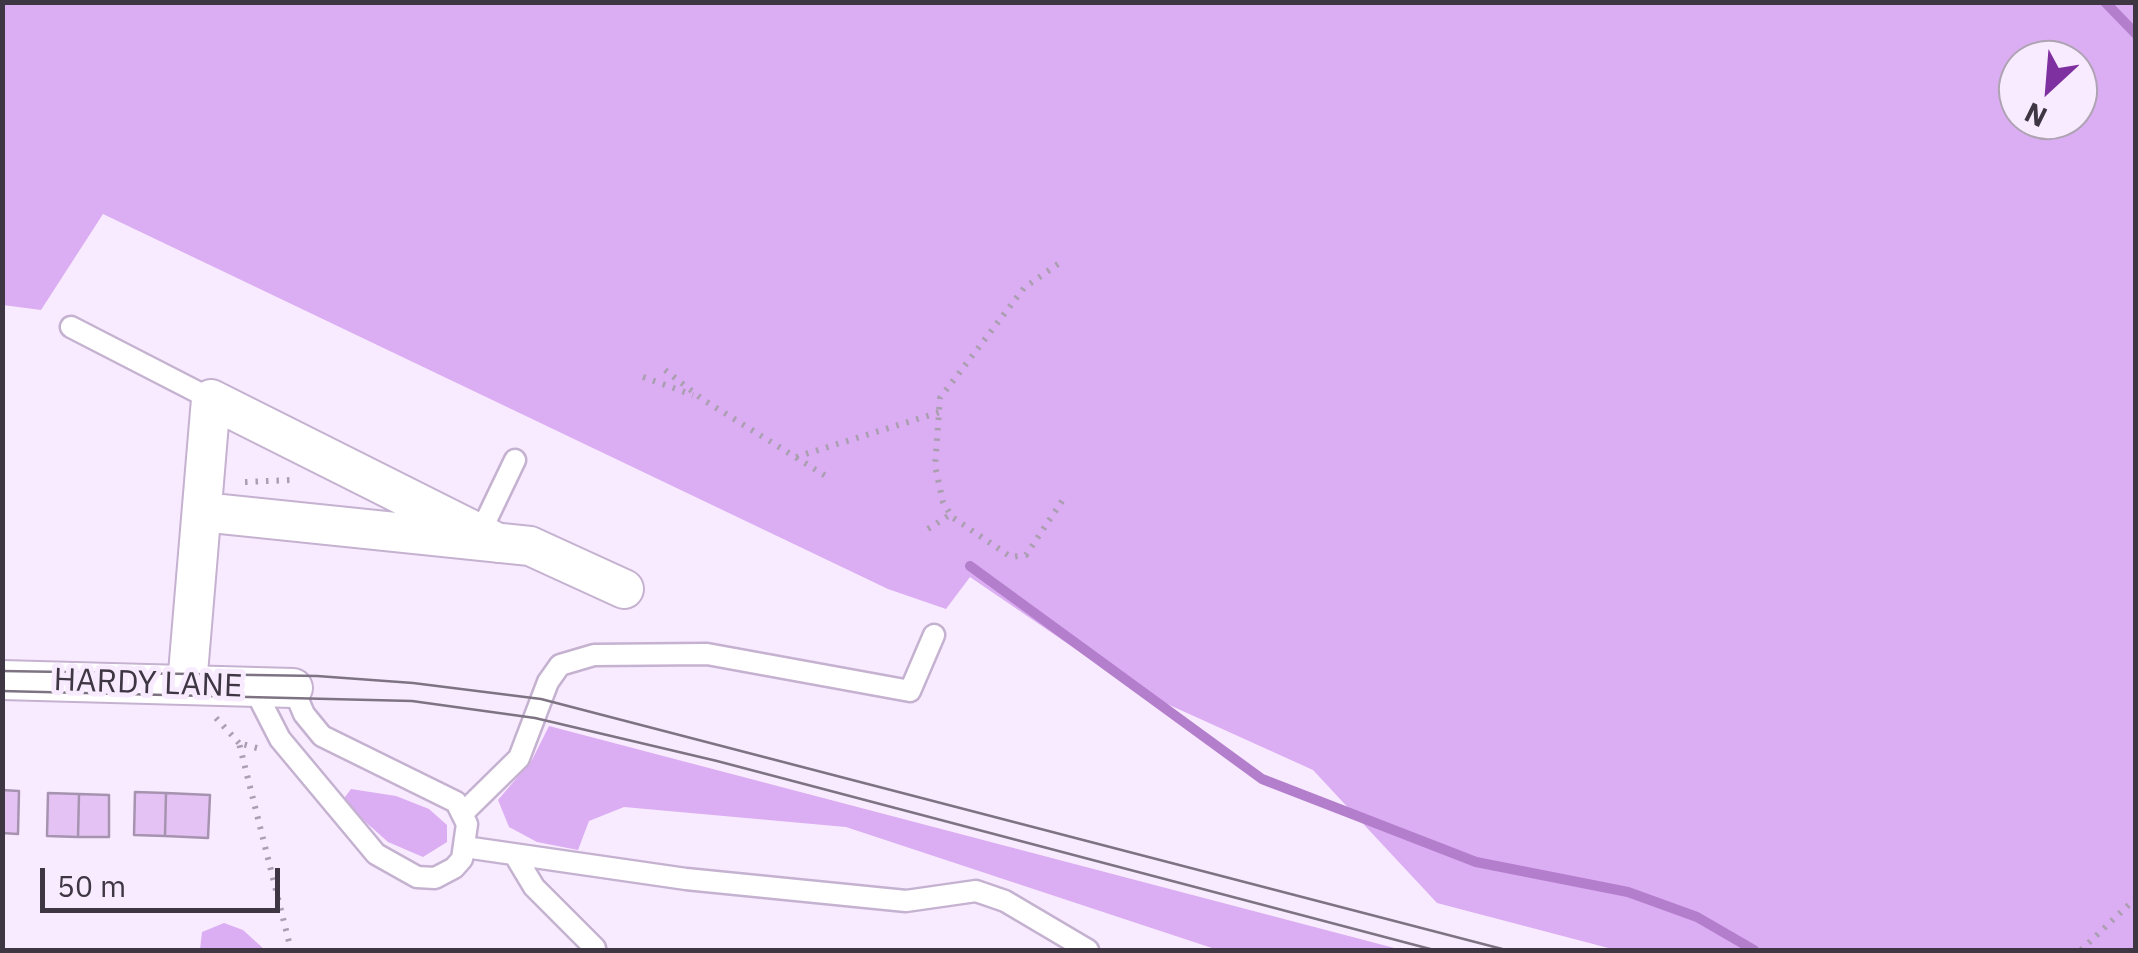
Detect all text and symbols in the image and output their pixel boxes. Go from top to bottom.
north arrow [1998,40,2098,140]
text: N [2018,95,2053,137]
street label: HARDY LANE [53,662,243,706]
scale bar [45,848,285,910]
text: 50 m [57,866,126,905]

